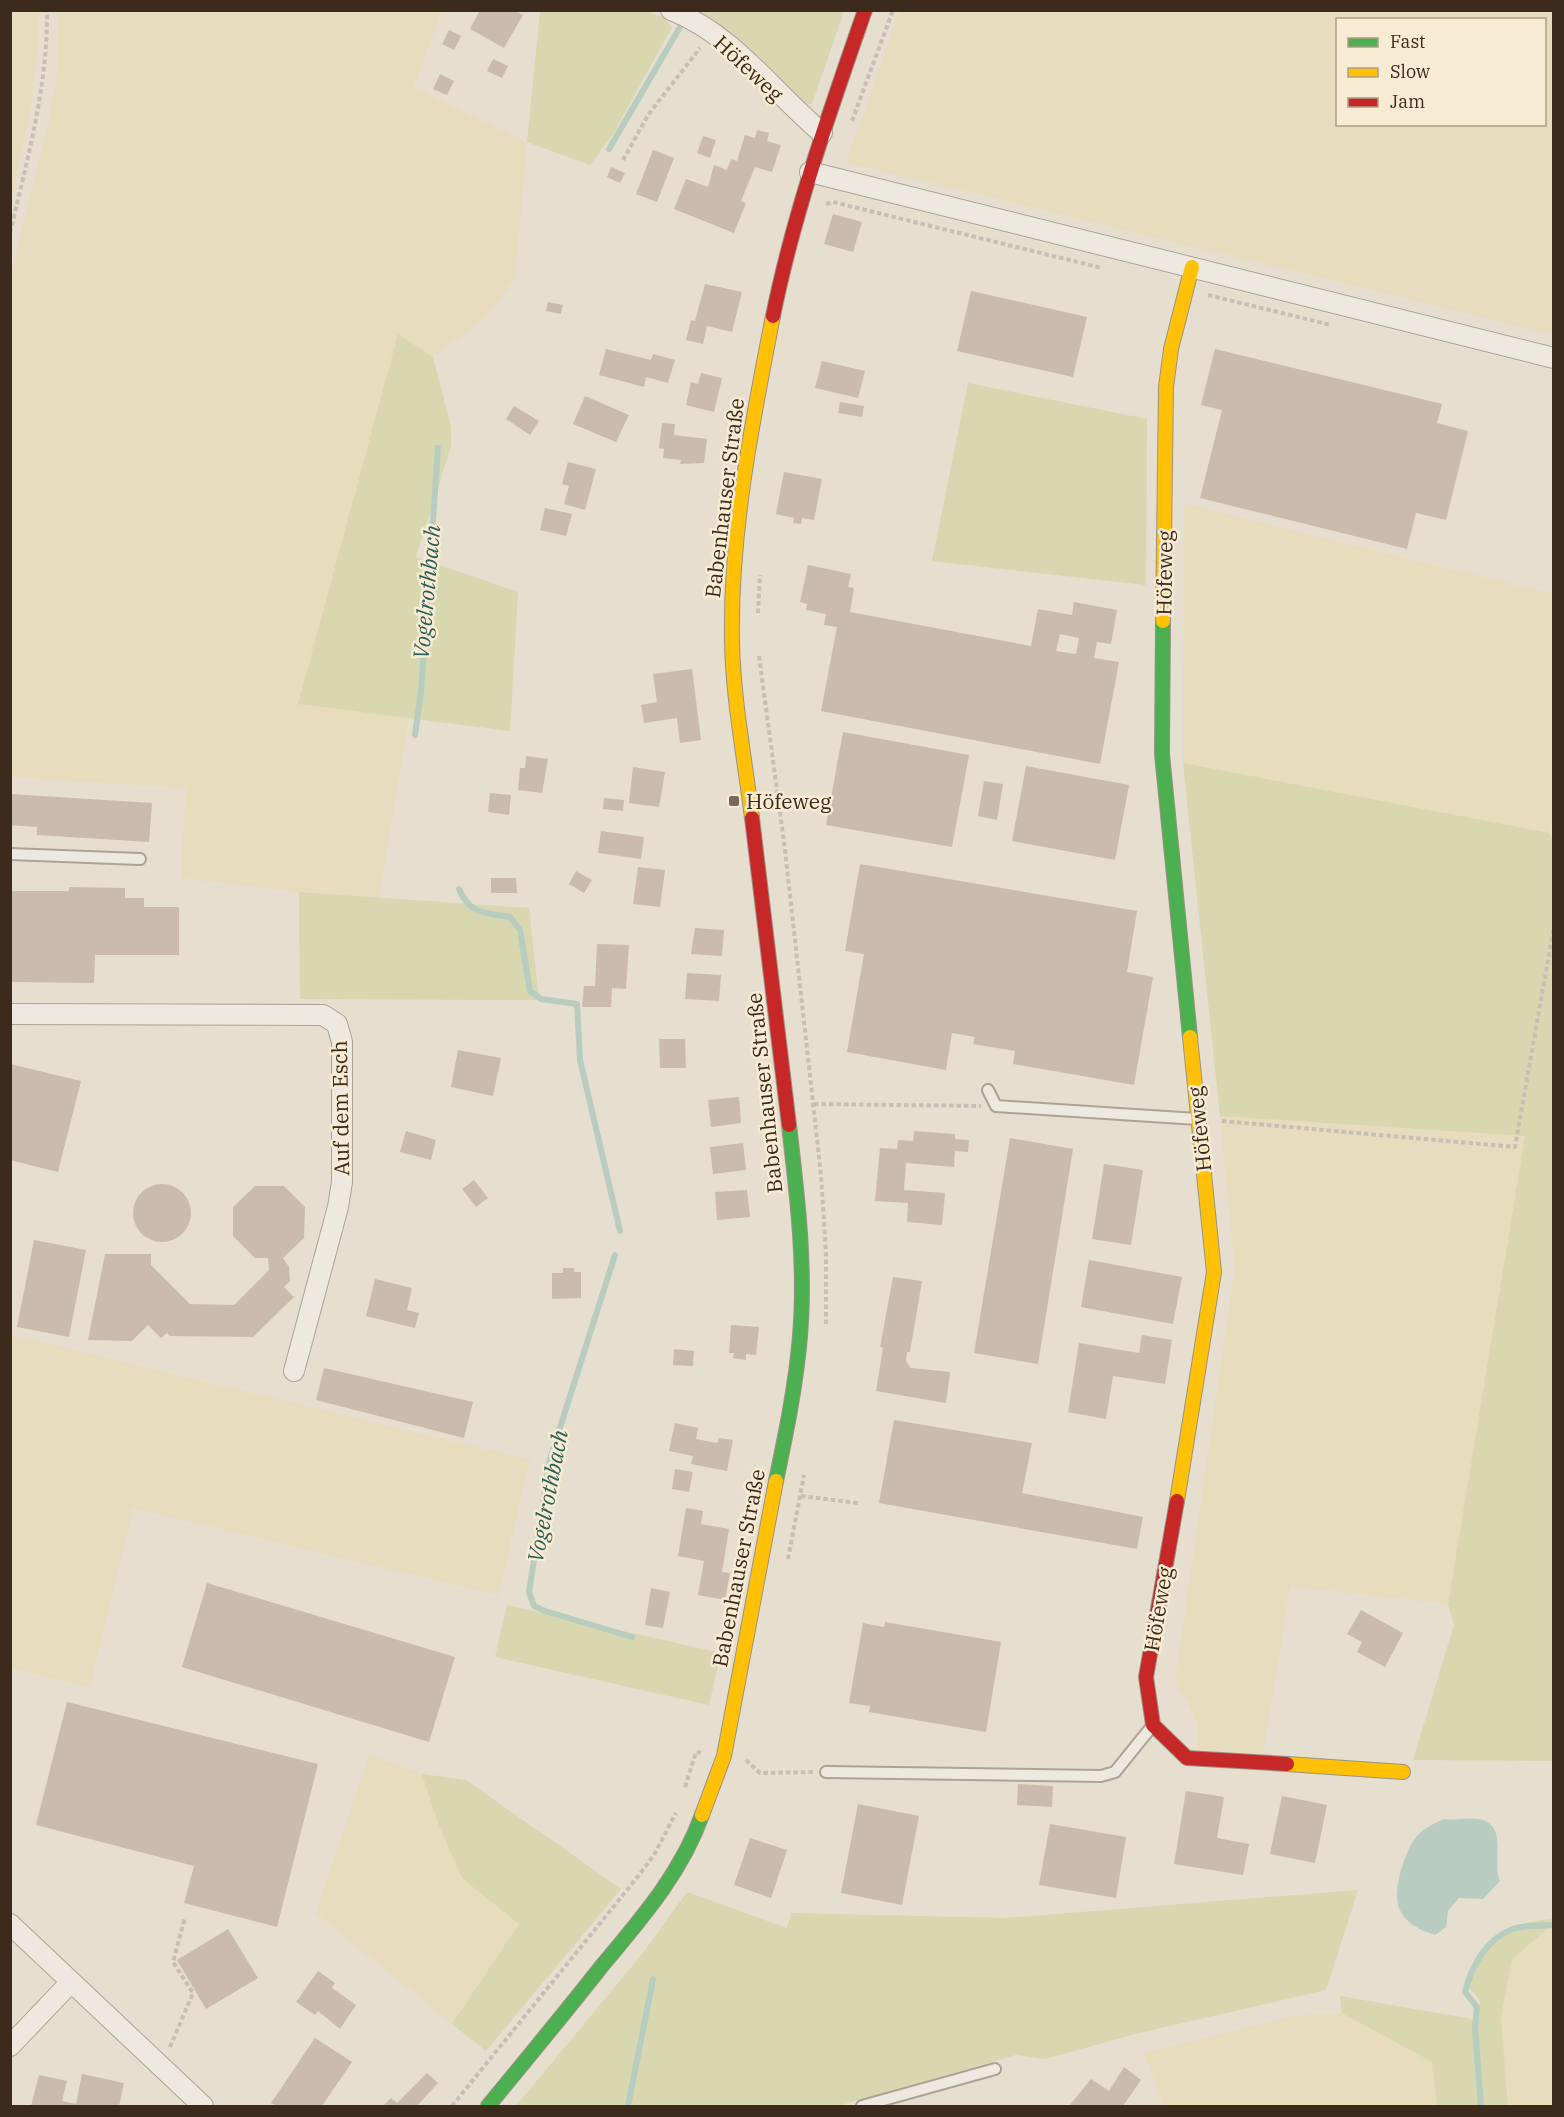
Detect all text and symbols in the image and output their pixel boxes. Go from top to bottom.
legend [1336,18,1546,126]
street label: Höfeweg [708,29,790,108]
text: Fast [1390,30,1425,53]
text: Slow [1390,60,1430,83]
text: Jam [1390,90,1425,113]
street label: Babenhauser Straße [698,396,750,600]
water label: Vogelrothbach [406,524,446,660]
street label: Höfeweg [1149,529,1179,616]
place label: Höfeweg [746,787,832,815]
marker: Höfeweg [727,794,741,808]
street label: Babenhauser Straße [740,992,788,1194]
street label: Auf dem Esch [325,1040,355,1176]
street label: Höfeweg [1181,1085,1217,1173]
water label: Vogelrothbach [520,1427,574,1565]
street label: Babenhauser Straße [705,1467,771,1669]
street label: Höfeweg [1137,1564,1179,1653]

